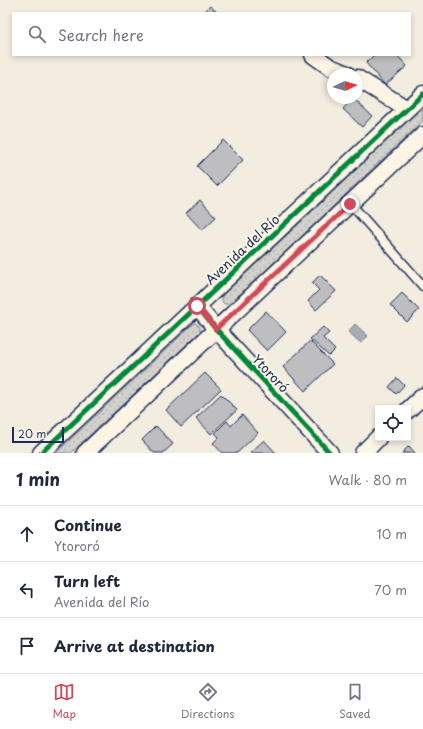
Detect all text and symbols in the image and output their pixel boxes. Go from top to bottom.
search box [12,12,411,56]
icon: search [26,23,48,45]
text: Search here [58,23,144,46]
north arrow [327,68,363,104]
route end [341,195,359,213]
street label: Avenida del Río [201,209,283,289]
route start [188,297,206,315]
street label: Ytororó [248,350,294,396]
map controls [375,405,411,441]
button: locate [375,405,411,441]
scale bar [12,425,64,444]
text: 20 m [18,425,46,442]
text: 1 min [16,466,60,492]
text: Walk · 80 m [329,470,407,489]
text: Continue [54,513,122,536]
icon: ahead [16,523,38,545]
text: 10 m [377,524,407,543]
text: Ytororó [54,536,100,555]
text: Turn left [54,569,120,592]
icon: left [16,579,38,601]
text: 70 m [374,580,407,599]
text: Avenida del Río [54,592,149,611]
text: Arrive at destination [54,634,215,657]
icon: arrive [16,635,38,657]
tab: Map [52,681,76,722]
tab: Directions [181,681,234,722]
tab: Saved [339,681,371,722]

